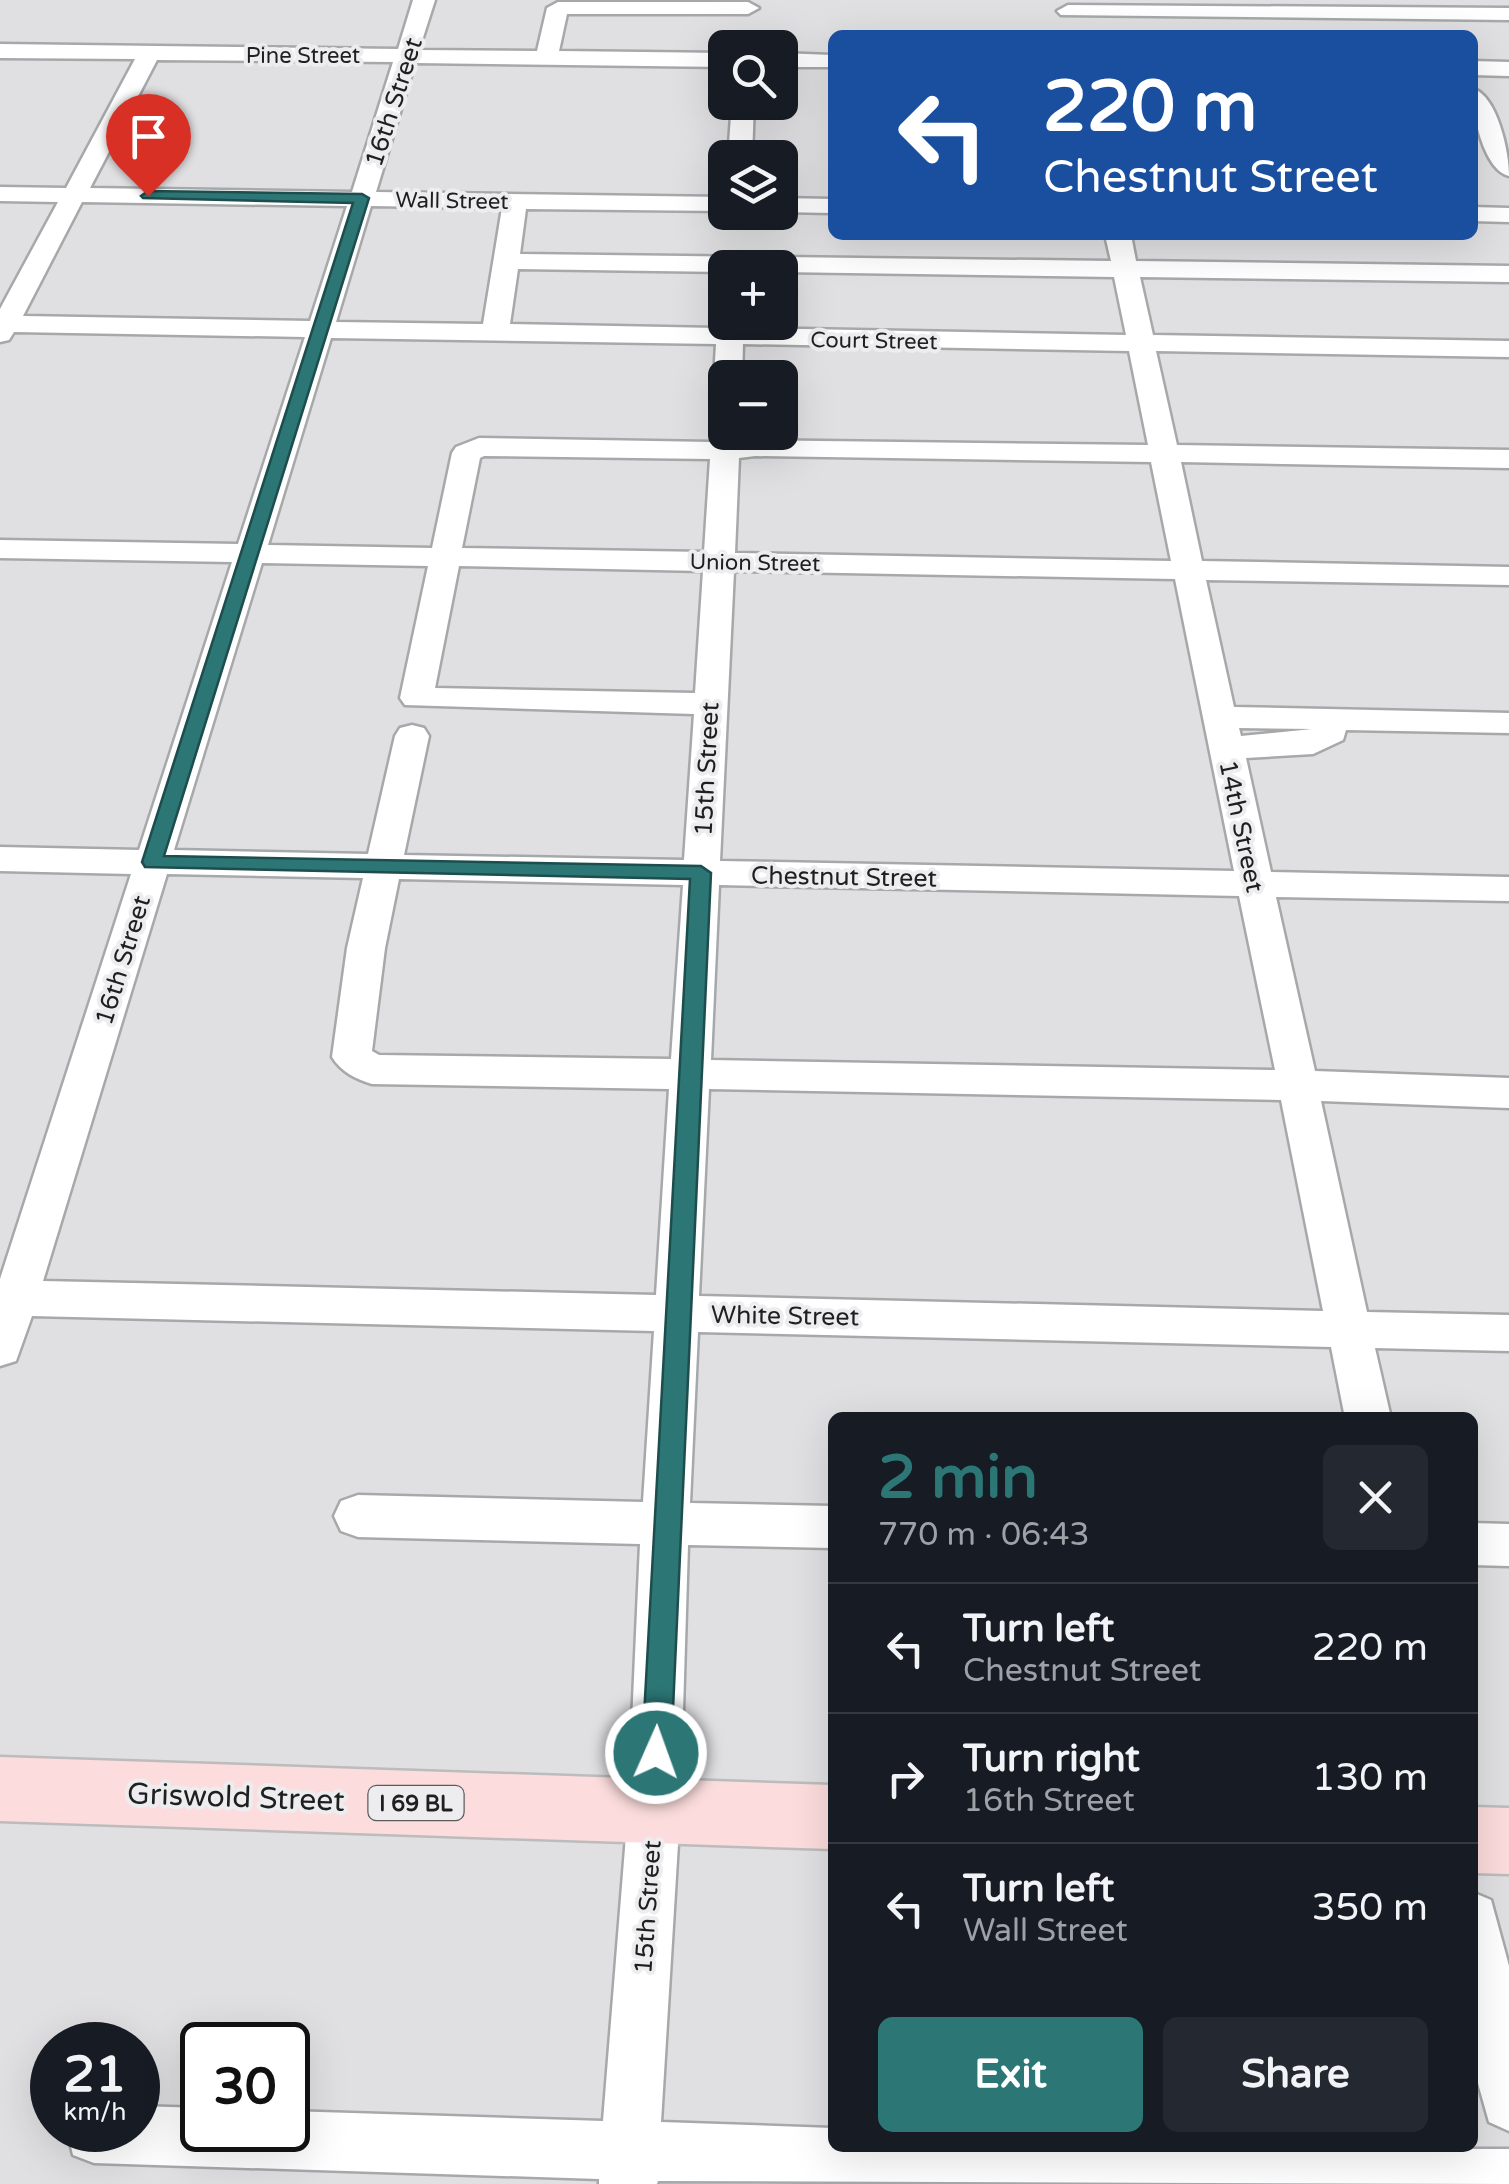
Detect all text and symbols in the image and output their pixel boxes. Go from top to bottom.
map controls [708,30,798,450]
button: search [708,30,798,120]
street label: 16th Street [359,33,429,171]
street label: Pine Street [246,43,360,69]
text: 220 m [1043,66,1257,150]
icon: left [878,70,1008,200]
pin [106,94,191,197]
icon: arrive [121,109,176,164]
button: layers [708,140,798,230]
text: Chestnut Street [1043,151,1378,205]
street label: Wall Street [395,187,509,215]
button: + [708,250,798,340]
street label: Court Street [810,327,938,355]
button: − [708,360,798,450]
street label: Union Street [689,549,820,577]
street label: 15th Street [689,701,726,837]
street label: 14th Street [1212,757,1270,895]
street label: Chestnut Street [751,860,938,894]
street label: 16th Street [89,891,157,1029]
street label: White Street [711,1300,860,1332]
text: 2 min [878,1442,1038,1514]
button: close [1323,1445,1428,1550]
text: 770 m · 06:43 [878,1516,1090,1554]
text: Turn left [963,1606,1114,1652]
icon: left [878,1621,933,1676]
text: 220 m [1312,1625,1428,1671]
text: Chestnut Street [963,1652,1201,1690]
position arrow [604,1701,708,1805]
text: Turn right [963,1736,1140,1782]
icon: right [878,1751,933,1806]
text: 130 m [1312,1755,1428,1801]
street label: Griswold Street [127,1775,345,1820]
text: 16th Street [963,1782,1135,1820]
road number: I 69 BL [368,1786,464,1820]
street label: 15th Street [628,1839,668,1975]
text: Turn left [963,1866,1114,1912]
icon: left [878,1881,933,1936]
text: 350 m [1312,1885,1428,1931]
text: Wall Street [963,1912,1128,1950]
button: Exit [878,2017,1143,2132]
button: Share [1163,2017,1428,2132]
speed limit sign: 30 [180,2022,310,2152]
text: 21 [64,2045,126,2105]
text: km/h [64,2097,126,2127]

